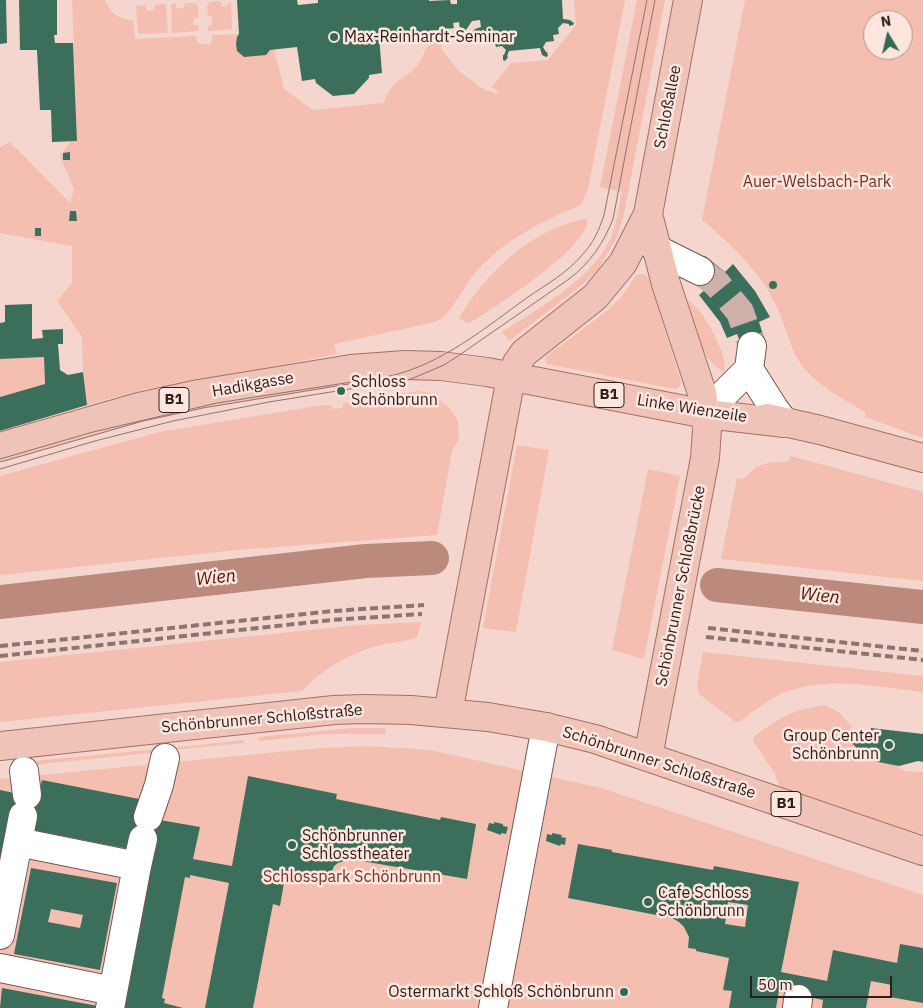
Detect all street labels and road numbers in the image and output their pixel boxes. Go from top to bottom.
street label: Schloßallee [650,64,686,150]
street label: Hadikgasse [211,368,295,402]
road number: B1 [594,382,624,408]
road number: B1 [159,388,189,412]
street label: Linke Wienzeile [636,391,748,427]
street label: Schönbrunner Schloßbrücke [652,484,710,688]
street label: Schönbrunner Schloßstraße [161,701,363,737]
street label: Schönbrunner Schloßstraße [560,723,758,803]
road number: B1 [771,792,801,816]

